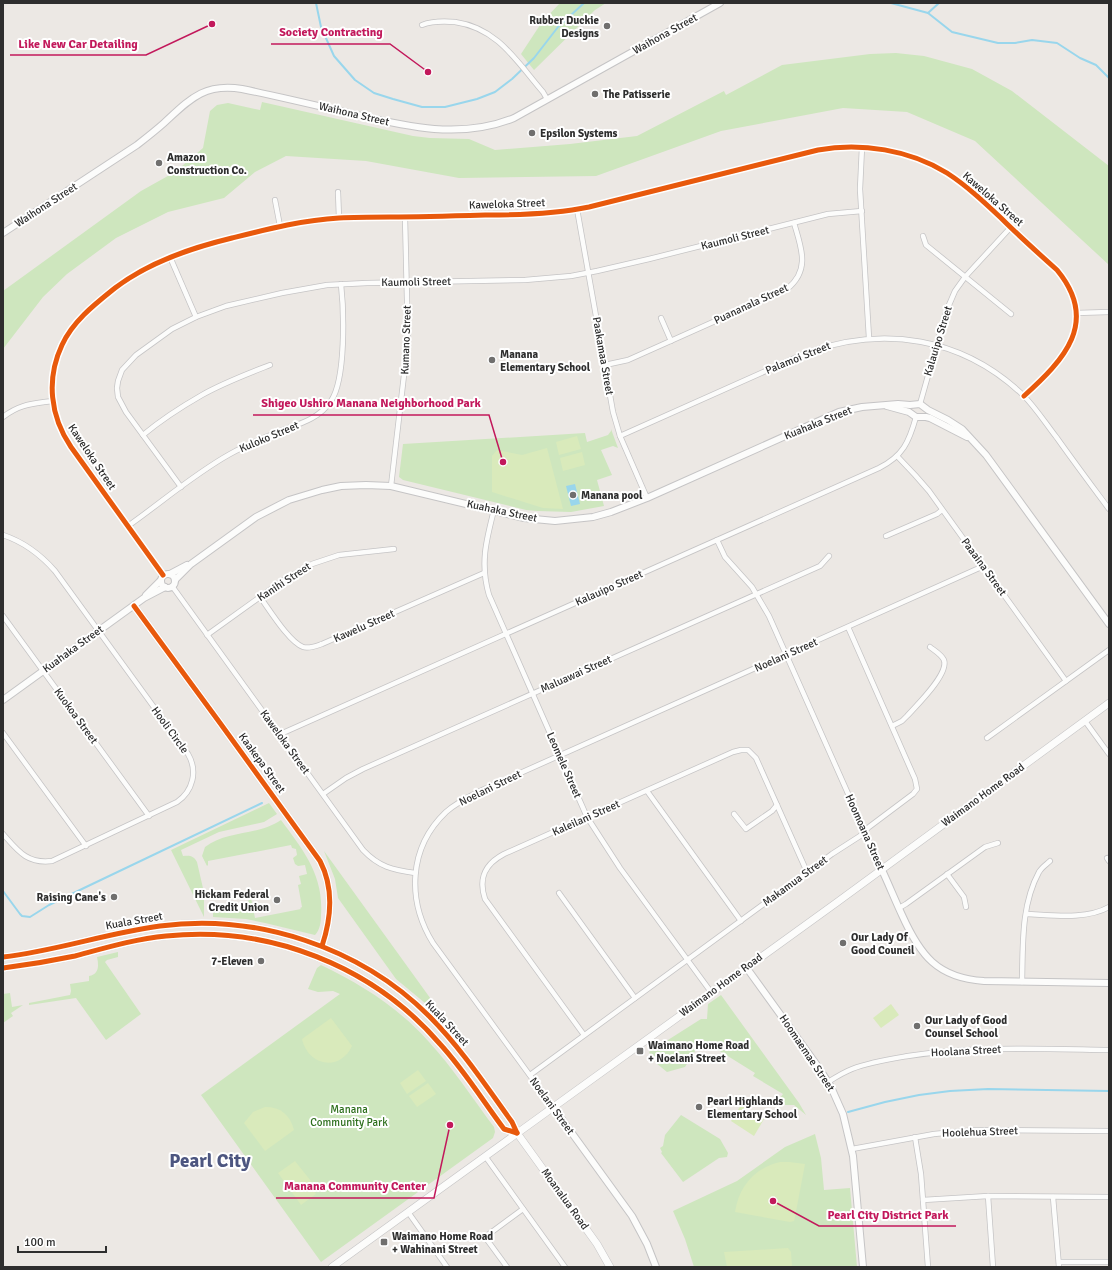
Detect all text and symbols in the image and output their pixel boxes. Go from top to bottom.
street label: Waihona Street [630,11,700,57]
place label: Rubber Duckie Designs [529,14,600,40]
callout: Society Contracting [271,20,390,44]
marker: Rubber Duckie Designs [602,21,612,31]
text: Society Contracting [279,25,383,40]
callout: Like New Car Detailing [10,31,146,55]
text: Like New Car Detailing [18,37,138,52]
place label: The Patisserie [603,88,671,101]
marker: The Patisserie [590,89,600,99]
street label: Waihona Street [318,100,391,128]
place label: Epsilon Systems [540,127,618,140]
marker: Epsilon Systems [527,128,537,138]
place label: Amazon Construction Co. [167,151,247,177]
marker: Amazon Construction Co. [154,158,164,168]
street label: Kaweloka Street [960,169,1026,229]
street label: Waihona Street [12,180,80,230]
street label: Kaweloka Street [469,196,546,212]
street label: Kaumoli Street [700,223,771,253]
street label: Kaumoli Street [381,275,451,289]
street label: Puananala Street [712,281,790,327]
street label: Kalauipo Street [921,304,955,378]
street label: Kumano Street [398,305,414,375]
street label: Paakamaa Street [590,316,616,396]
street label: Palamoi Street [764,339,833,377]
place label: Manana Elementary School [500,348,591,374]
marker: Manana Elementary School [487,355,497,365]
callout: Shigeo Ushiro Manana Neighborhood Park [253,391,489,415]
text: Shigeo Ushiro Manana Neighborhood Park [261,396,481,411]
street label: Kuahaka Street [782,403,854,442]
street label: Kuloko Street [237,419,301,455]
street label: Kaweloka Street [65,422,119,492]
place label: Manana pool [581,489,643,502]
marker: Manana pool [568,490,578,500]
street label: Kuahaka Street [466,497,539,525]
street label: Paaaina Street [959,536,1009,599]
street label: Kanihi Street [255,560,313,604]
street label: Kalauipo Street [573,567,645,609]
street label: Kawelu Street [331,607,397,645]
street label: Kuahaka Street [40,623,106,675]
street label: Noelani Street [752,635,820,675]
street label: Maluawai Street [538,652,614,696]
street label: Kuokoa Street [51,686,101,747]
street label: Hooli Circle [149,704,191,756]
street label: Kaweloka Street [257,707,313,777]
street label: Kaakepa Street [236,730,288,796]
street label: Leomele Street [544,730,584,800]
street label: Waimano Home Road [939,760,1027,829]
street label: Noelani Street [457,767,523,809]
street label: Hoomoana Street [842,792,888,872]
street label: Kaleilani Street [550,797,622,839]
street label: Makamua Street [760,853,830,909]
place label: Hickam Federal Credit Union [195,888,270,914]
place label: Raising Cane's [37,891,106,904]
marker: Raising Cane's [109,892,119,902]
marker: Hickam Federal Credit Union [272,895,282,905]
street label: Kuala Street [104,910,164,932]
place label: Our Lady Of Good Council [851,931,915,957]
marker: Our Lady Of Good Council [838,938,848,948]
street label: Waimano Home Road [677,950,765,1019]
place label: 7-Eleven [211,955,253,968]
marker: 7-Eleven [256,956,266,966]
street label: Kuala Street [423,997,472,1049]
street label: Hoomaemae Street [777,1012,838,1094]
place label: Our Lady of Good Counsel School [925,1014,1007,1040]
marker: Our Lady of Good Counsel School [912,1021,922,1031]
place label: Waimano Home Road + Noelani Street [648,1039,749,1065]
street label: Hoolana Street [931,1043,1002,1059]
marker: Waimano Home Road + Noelani Street [635,1046,645,1056]
street label: Noelani Street [527,1075,577,1137]
place label: Pearl Highlands Elementary School [707,1095,798,1121]
marker: Pearl Highlands Elementary School [694,1102,704,1112]
park label: Manana Community Park [310,1103,388,1129]
street label: Hoolehua Street [942,1124,1018,1140]
district label: Pearl City [169,1149,251,1173]
street label: Moanalua Road [538,1166,592,1232]
callout: Manana Community Center [276,1174,434,1198]
text: Manana Community Center [284,1179,426,1194]
callout: Pearl City District Park [819,1202,956,1226]
text: Pearl City District Park [828,1208,949,1223]
scale bar [18,1228,106,1254]
place label: Waimano Home Road + Wahinani Street [392,1230,493,1256]
text: 100 m [24,1235,56,1250]
marker: Waimano Home Road + Wahinani Street [379,1237,389,1247]

